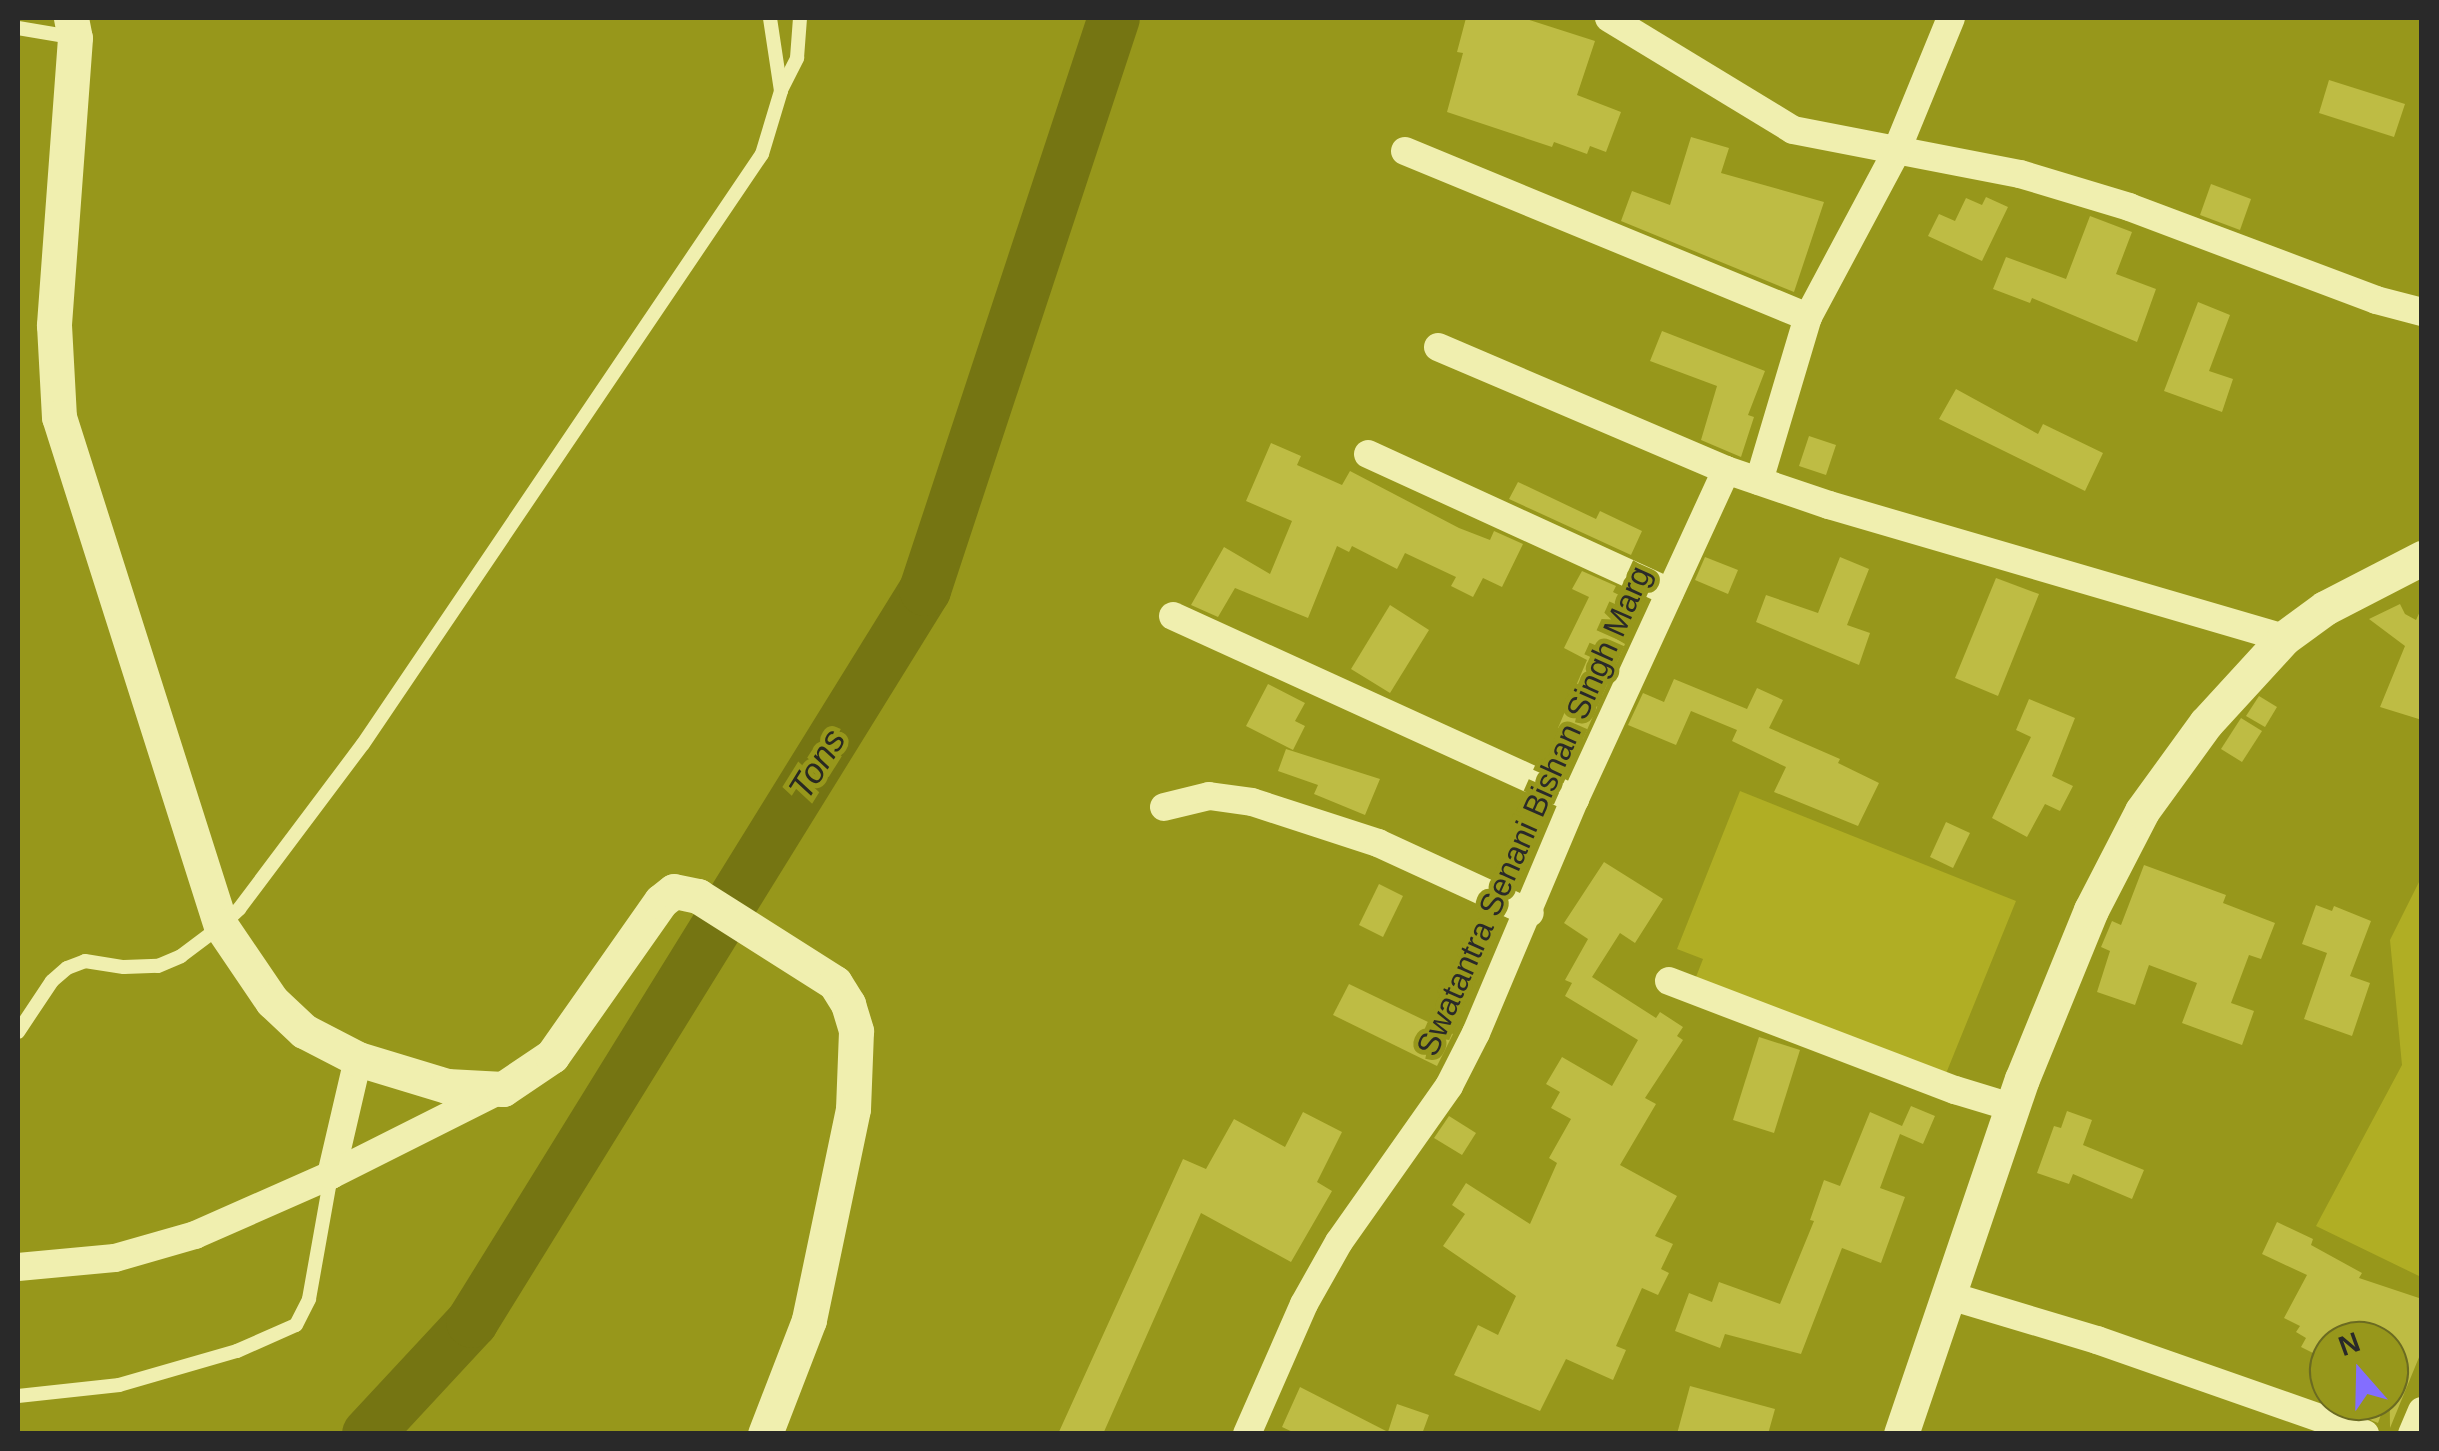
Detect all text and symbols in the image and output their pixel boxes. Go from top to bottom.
street label: Swatantra Senani Bishan Singh Marg [1408,560,1660,1062]
water label: Tons [779,721,855,807]
north arrow [2309,1321,2409,1421]
text: N [2334,1326,2364,1362]

